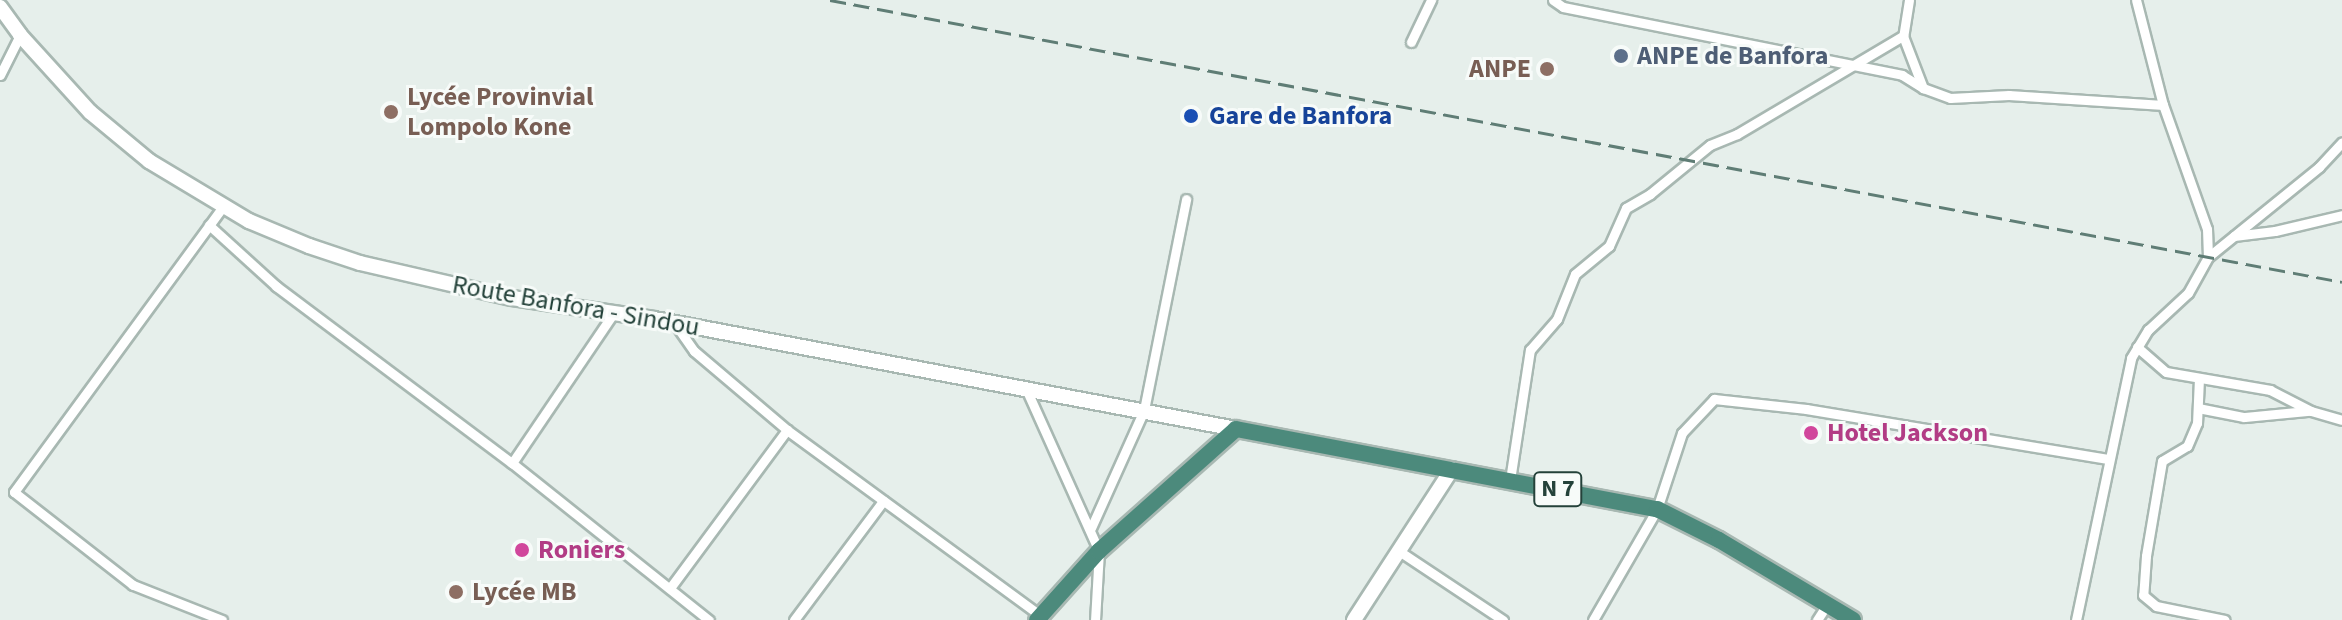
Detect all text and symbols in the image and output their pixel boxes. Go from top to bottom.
place label: ANPE de Banfora [1637,40,1828,72]
marker: ANPE de Banfora [1612,47,1630,65]
place label: ANPE [1469,53,1531,85]
marker: ANPE [1538,60,1556,78]
place label: Lycée Provinvial Lompolo Kone [407,81,593,142]
place label: Gare de Banfora [1209,100,1392,132]
marker: Lycée Provinvial Lompolo Kone [382,103,400,121]
marker: Gare de Banfora [1180,105,1202,127]
street label: Route Banfora - Sindou [450,269,702,343]
place label: Hotel Jackson [1827,417,1988,449]
marker: Hotel Jackson [1802,424,1820,442]
road number: N 7 [1532,469,1584,509]
place label: Roniers [538,534,625,566]
marker: Roniers [513,541,531,559]
place label: Lycée MB [472,576,577,608]
marker: Lycée MB [447,583,465,601]

